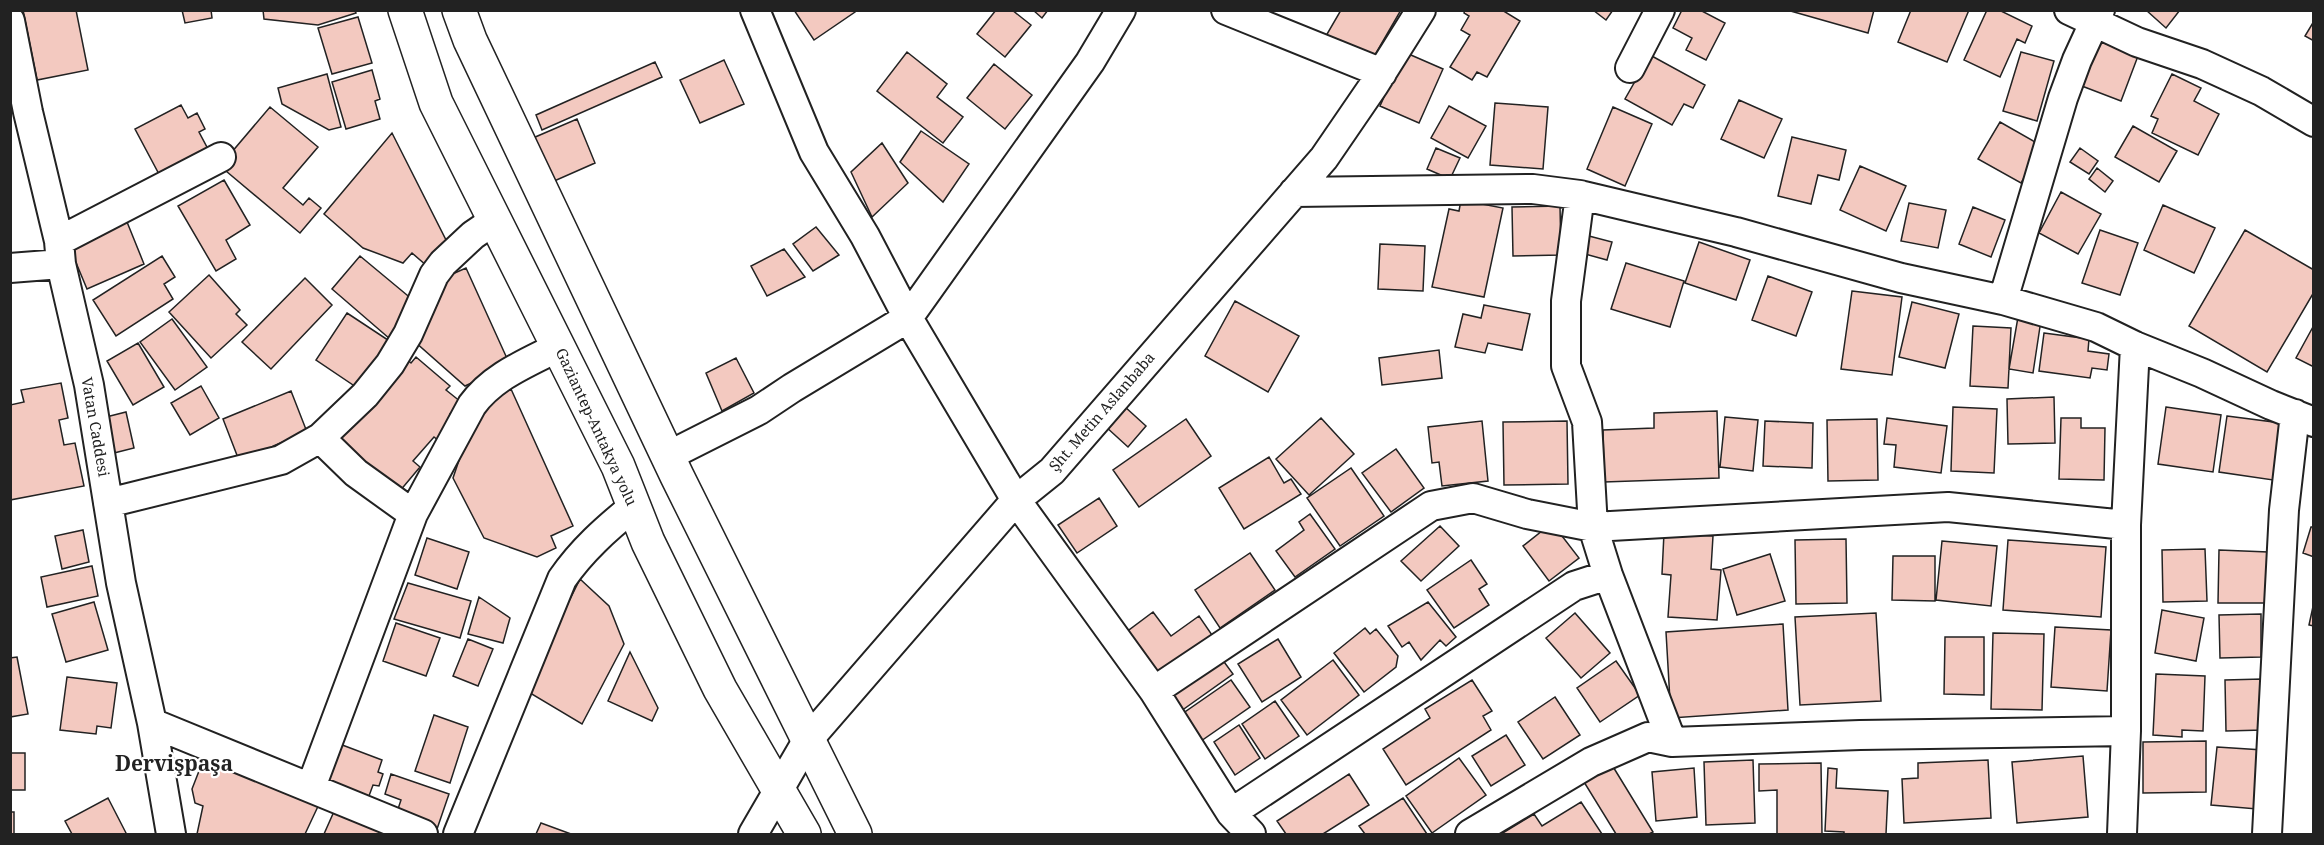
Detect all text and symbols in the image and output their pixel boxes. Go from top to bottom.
street label: Gaziantep-Antakya yolu [552,345,642,509]
street label: Şht. Metin Aslanbaba [1044,348,1159,475]
street label: Vatan Caddesi [77,376,115,478]
district label: Dervişpaşa [115,749,233,777]

